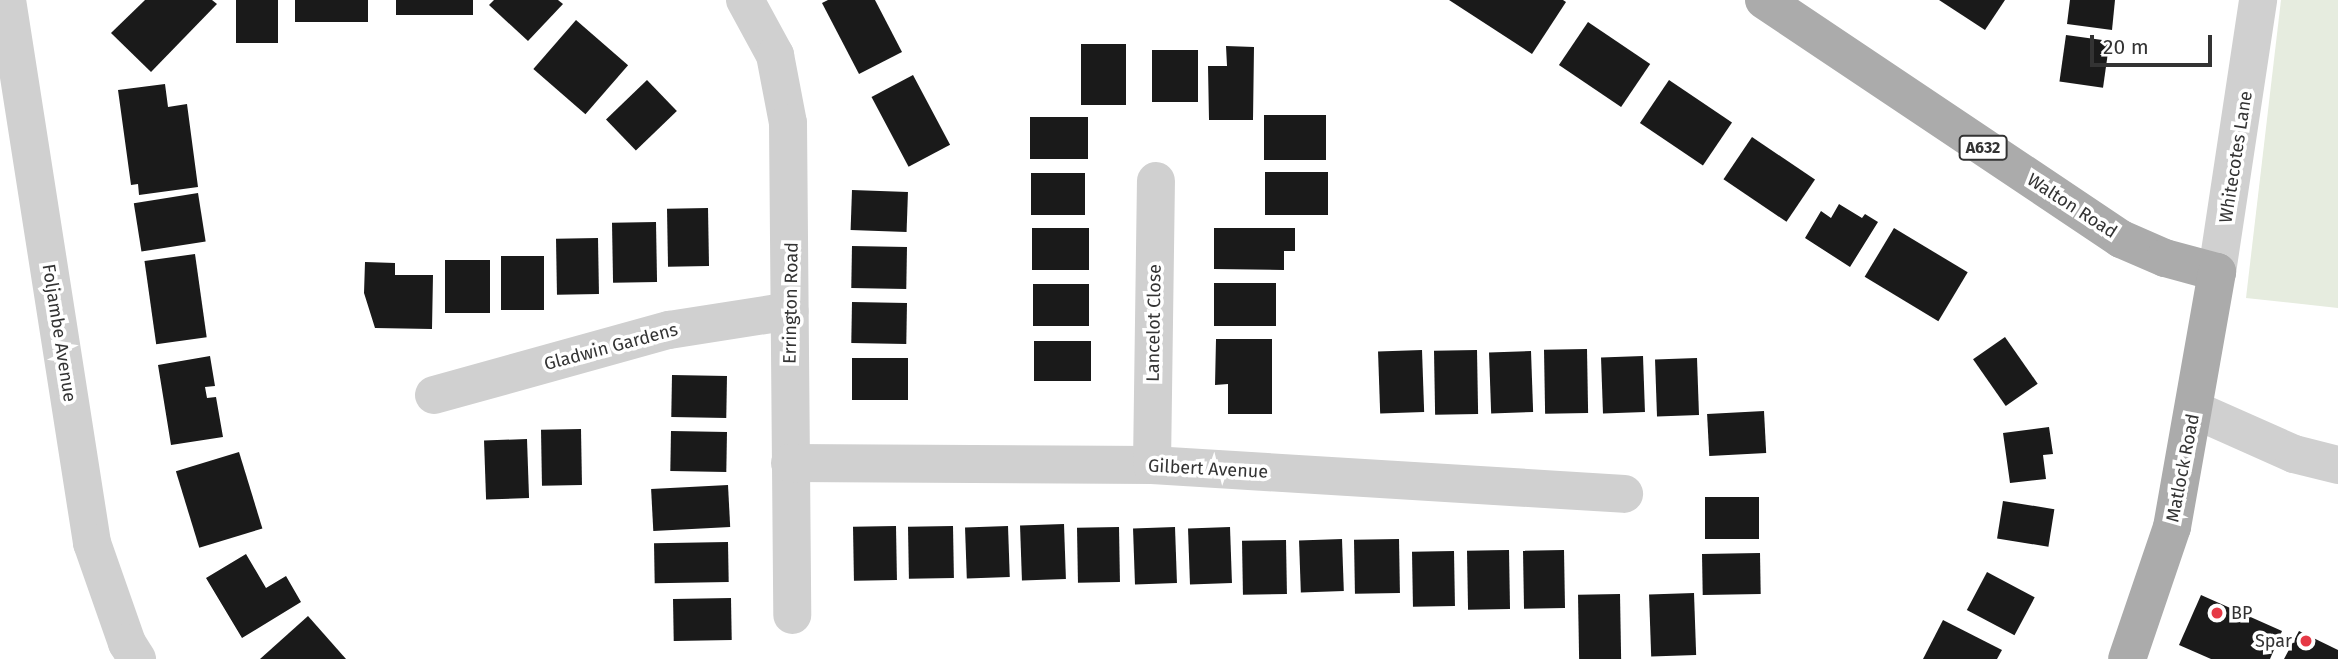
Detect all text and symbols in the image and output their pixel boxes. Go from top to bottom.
scale bar [2093,21,2216,65]
text: 20 m [2103,34,2149,60]
street label: Whitecotes Lane [2215,89,2257,225]
road number: A632 [1958,136,2008,160]
street label: Walton Road [2023,169,2121,243]
street label: Errington Road [779,242,803,364]
street label: Foljambe Avenue [37,263,81,403]
street label: Lancelot Close [1142,264,1166,382]
street label: Gladwin Gardens [542,319,680,375]
street label: Matlock Road [2162,412,2204,524]
street label: Gilbert Avenue [1147,455,1269,483]
place label: BP [2231,602,2252,624]
marker: BP [2209,605,2225,621]
place label: Spar [2255,630,2292,652]
marker: Spar [2298,633,2314,649]

